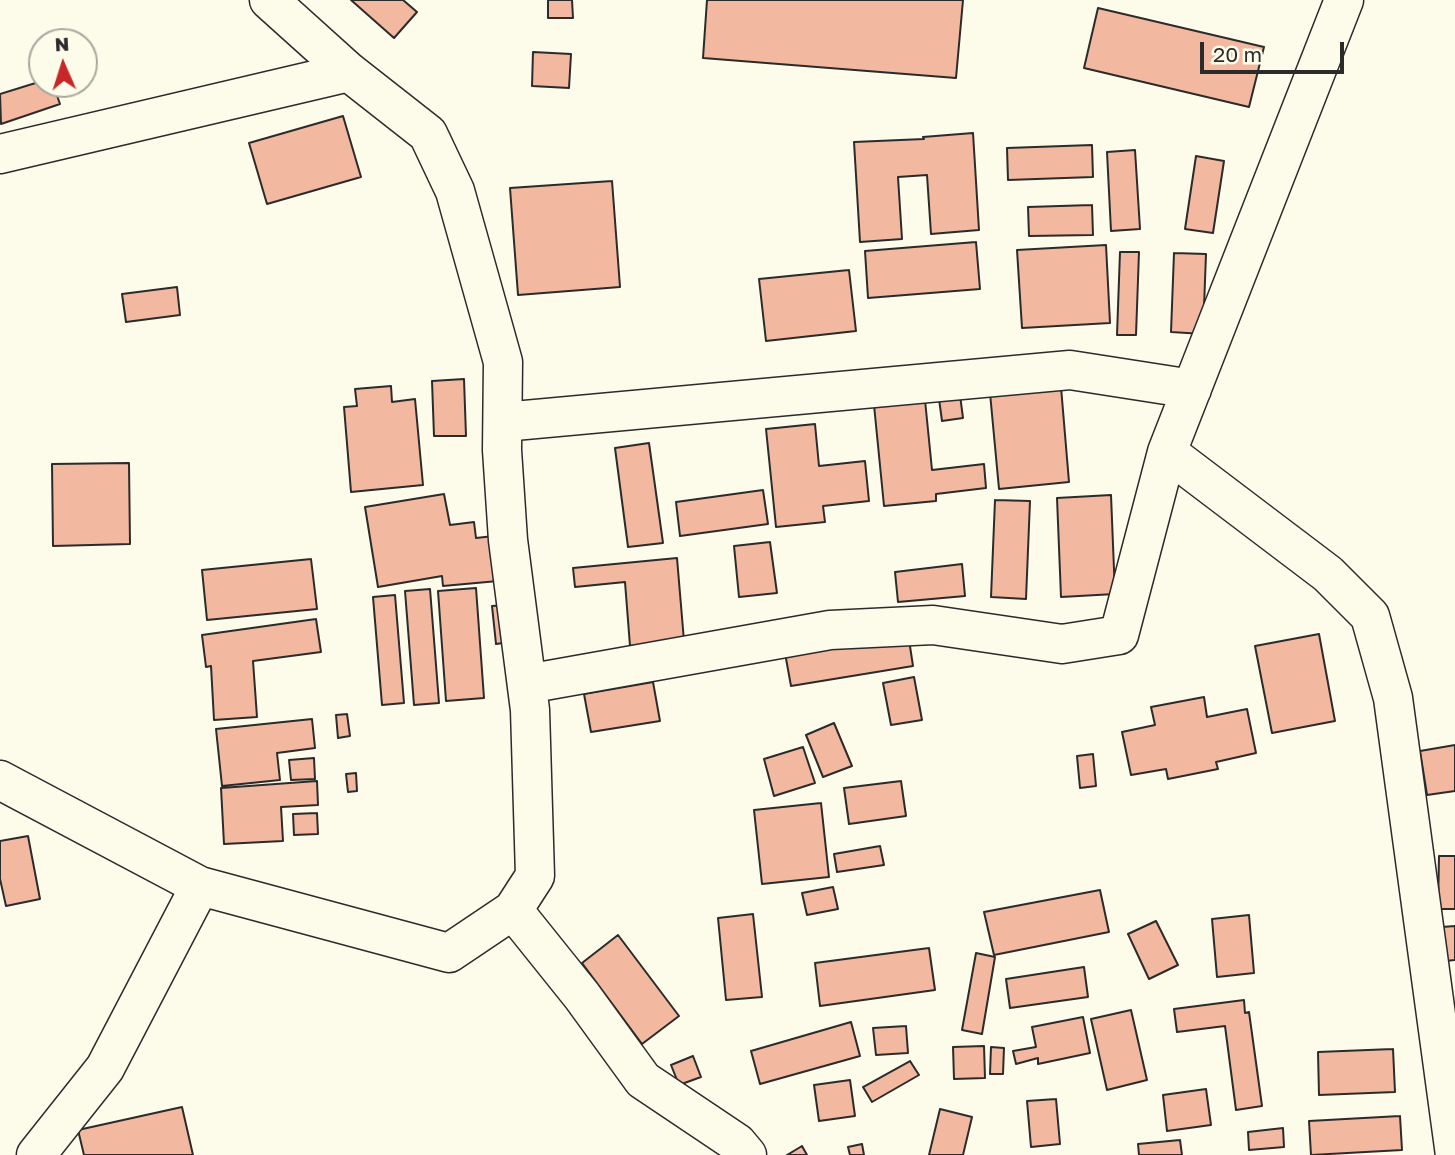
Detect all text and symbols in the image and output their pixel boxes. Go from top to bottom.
north arrow [28,28,98,98]
scale bar [1203,28,1346,72]
text: N [54,32,70,55]
text: 20 m [1213,41,1262,67]

